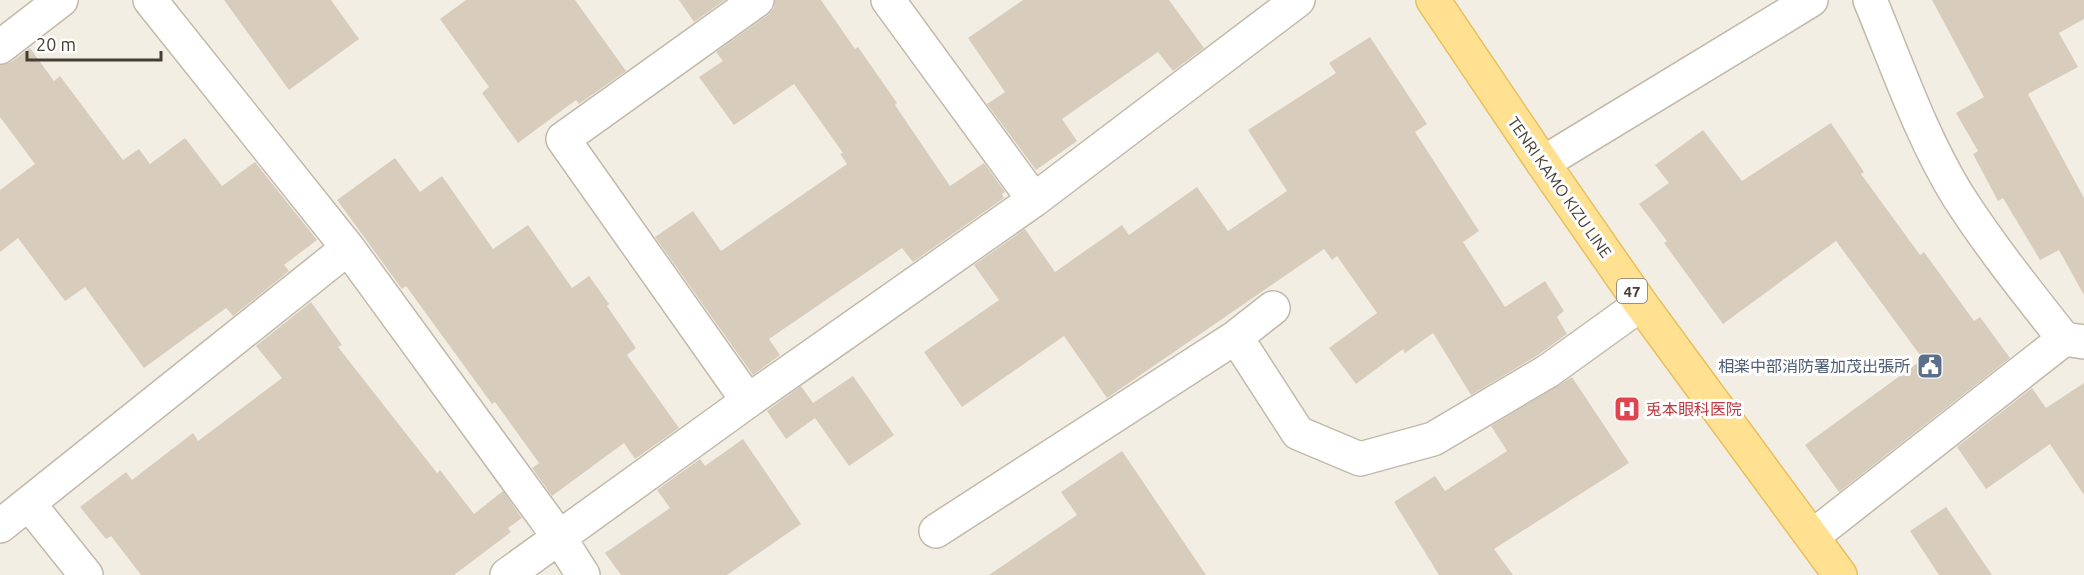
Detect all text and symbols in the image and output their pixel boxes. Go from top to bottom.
scale bar [27,24,160,62]
text: 20 m [36,34,76,54]
street label: TENRI KAMO KIZU LINE [1504,113,1616,261]
road number: 47 [1617,279,1647,303]
public building icon: 相楽中部消防署加茂出張所 [1915,351,1945,381]
place label: 相楽中部消防署加茂出張所 [1718,357,1910,375]
hospital icon: 兎本眼科医院 [1612,394,1642,424]
place label: 兎本眼科医院 [1646,400,1742,418]

